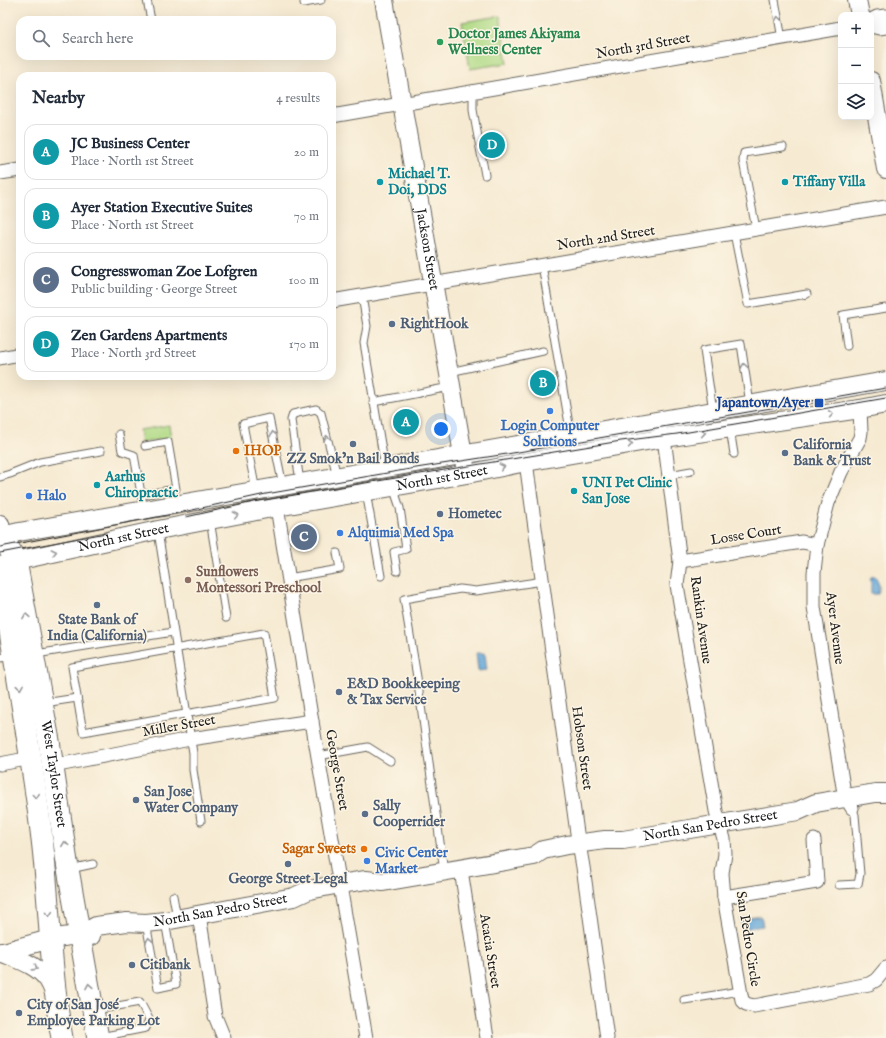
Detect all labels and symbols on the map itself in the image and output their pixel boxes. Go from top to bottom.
one-way arrow [774,16,783,22]
place label: Doctor James Akiyama Wellness Center [447,25,581,59]
street label: North 3rd Street [594,29,692,63]
marker: Doctor James Akiyama Wellness Center [435,37,445,47]
pin: D [479,130,505,160]
place label: Michael T. Doi, DDS [388,165,450,199]
place label: Tiffany Villa [792,173,866,191]
marker: Michael T. Doi, DDS [375,177,385,187]
marker: Tiffany Villa [780,177,790,187]
street label: Jackson Street [411,205,443,292]
street label: North 2nd Street [556,221,656,255]
place label: RightHook [400,315,469,333]
marker: RightHook [387,319,397,329]
one-way arrow [740,363,749,369]
pin: B [530,368,556,398]
place label: Japantown/Ayer [715,394,811,412]
marker: Japantown/Ayer [813,397,825,409]
marker: Login Computer Solutions [545,406,555,416]
pin: A [393,407,419,437]
one-way arrow [828,410,834,419]
place label: Login Computer Solutions [500,417,600,451]
your location [431,419,451,439]
one-way arrow [700,429,706,438]
one-way arrow [269,431,277,437]
one-way arrow [324,435,332,442]
place label: California Bank & Trust [793,436,871,470]
marker: ZZ Smok’n Bail Bonds [348,439,358,449]
one-way arrow [627,441,633,449]
place label: IHOP [244,442,282,460]
marker: IHOP [231,446,241,456]
marker: California Bank & Trust [780,448,790,458]
place label: ZZ Smok’n Bail Bonds [287,450,419,468]
street label: North 1st Street [395,461,489,495]
one-way arrow [499,464,505,472]
place label: Aarhus Chiropractic [104,468,178,502]
place label: UNI Pet Clinic San Jose [581,474,672,508]
marker: Aarhus Chiropractic [92,480,102,490]
marker: UNI Pet Clinic San Jose [569,486,579,496]
place label: Halo [37,487,67,505]
marker: Halo [24,491,34,501]
place label: Hometec [448,505,502,523]
marker: Hometec [435,509,445,519]
one-way arrow [233,511,239,519]
street label: North 1st Street [76,519,171,556]
street label: Losse Court [709,520,783,549]
pin: C [291,522,317,552]
place label: Alquimia Med Spa [347,524,455,542]
marker: Alquimia Med Spa [335,528,345,538]
one-way arrow [51,549,57,557]
place label: Sunflowers Montessori Preschool [196,563,322,597]
marker: Sunflowers Montessori Preschool [183,575,193,585]
street label: Rankin Avenue [686,575,716,666]
street label: Ayer Avenue [821,590,848,666]
marker: State Bank of India (California) [92,600,102,610]
place label: State Bank of India (California) [47,611,147,645]
one-way arrow [22,613,31,619]
place label: E&D Bookkeeping & Tax Service [347,675,461,709]
one-way arrow [15,684,24,690]
marker: E&D Bookkeeping & Tax Service [334,687,344,697]
street label: Hobson Street [567,705,597,791]
street label: Miller Street [141,711,217,741]
street label: West Taylor Street [36,719,71,829]
street label: George Street [321,728,353,812]
place label: San Jose Water Company [143,783,239,817]
one-way arrow [31,793,40,799]
marker: San Jose Water Company [131,795,141,805]
place label: Sally Cooperrider [373,797,446,831]
street label: North San Pedro Street [642,805,779,846]
marker: Sally Cooperrider [360,809,370,819]
place label: Sagar Sweets [282,840,356,858]
one-way arrow [61,841,70,847]
marker: Sagar Sweets [359,844,369,854]
place label: Civic Center Market [375,844,449,878]
marker: Civic Center Market [362,856,372,866]
marker: George Street Legal [283,859,293,869]
place label: George Street Legal [228,870,349,888]
street label: North San Pedro Street [152,889,289,931]
street label: San Pedro Circle [732,890,765,989]
one-way arrow [44,911,53,917]
street label: Acacia Street [475,911,505,990]
one-way arrow [145,937,154,943]
place label: Citibank [140,956,191,974]
marker: Citibank [127,960,137,970]
one-way arrow [31,963,38,971]
one-way arrow [85,983,93,989]
place label: City of San José Employee Parking Lot [27,996,160,1030]
marker: City of San José Employee Parking Lot [14,1008,24,1018]

